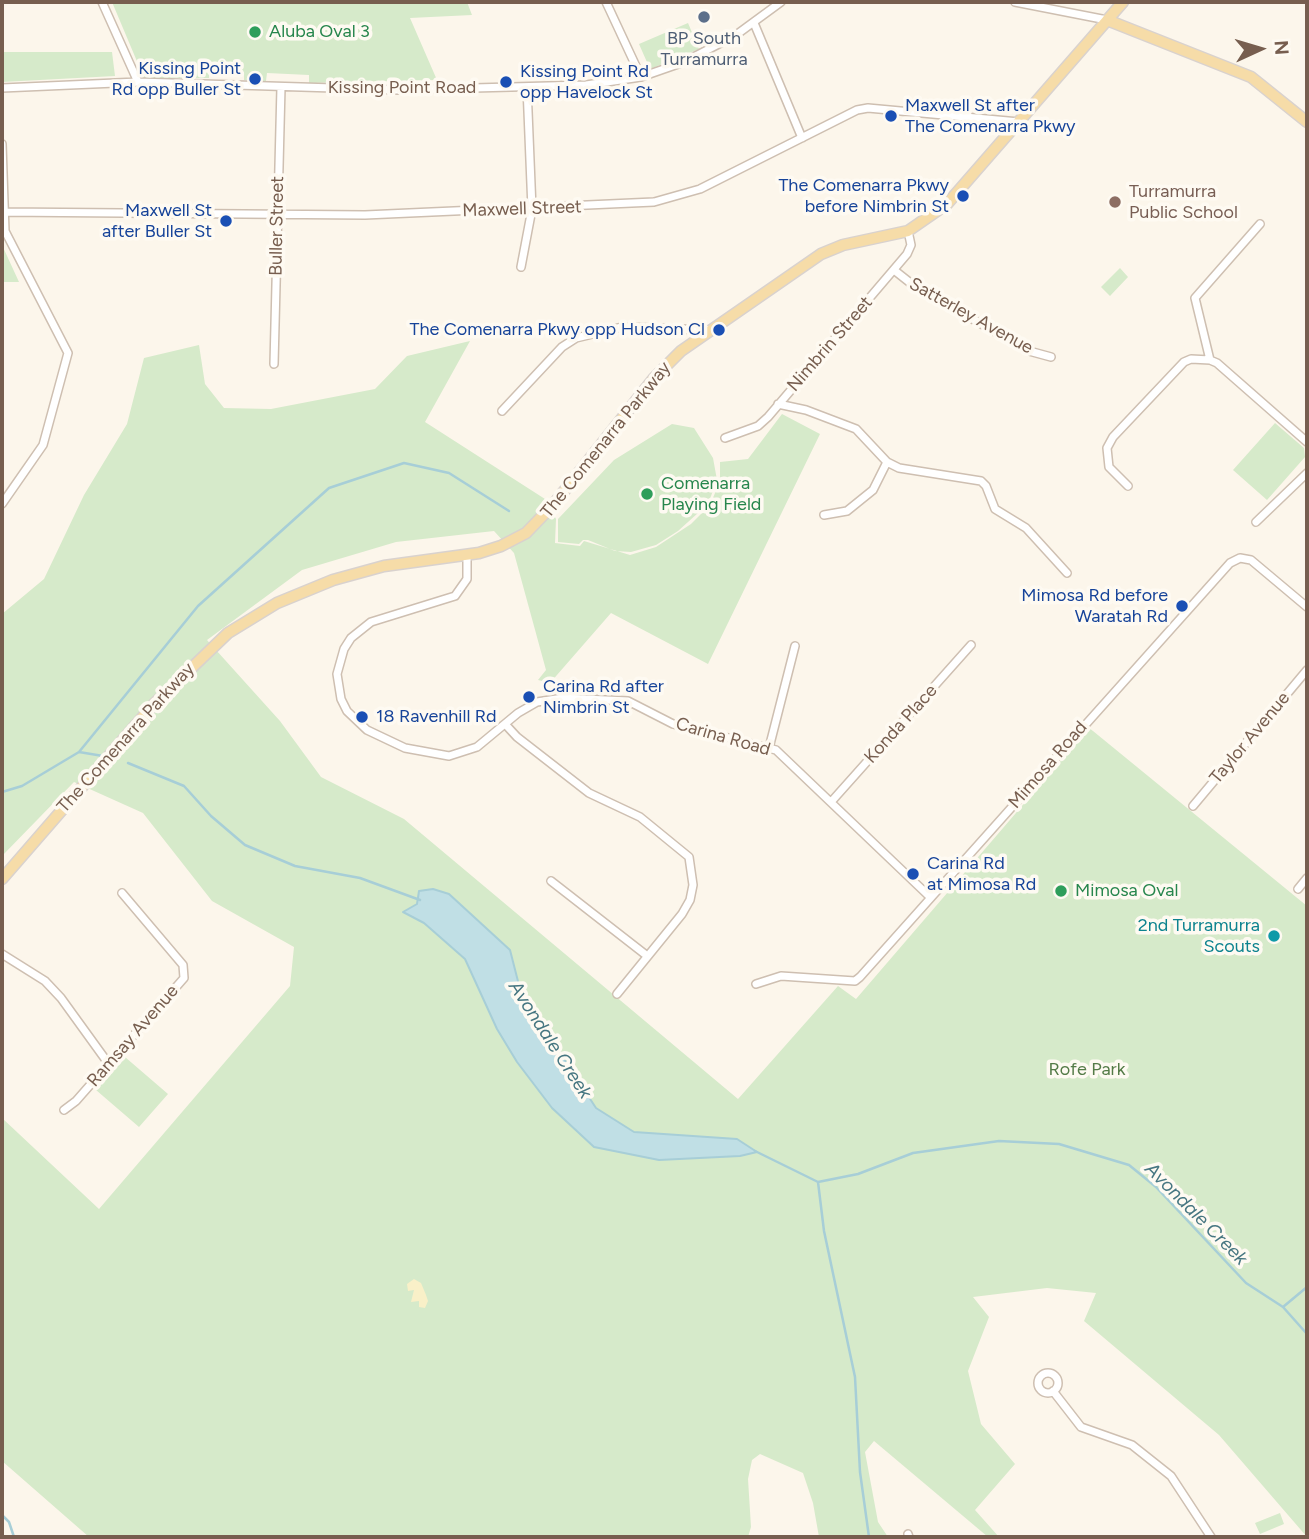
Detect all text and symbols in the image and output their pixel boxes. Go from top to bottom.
marker: BP South Turramurra [696,9,712,25]
north arrow [1225,14,1295,84]
place label: Aluba Oval 3 [269,21,370,43]
marker: Aluba Oval 3 [247,24,263,40]
place label: BP South Turramurra [660,28,748,70]
text: N [1269,39,1293,56]
place label: Kissing Point Rd opp Buller St [111,58,241,100]
place label: Kissing Point Rd opp Havelock St [520,61,653,104]
marker: Kissing Point Rd opp Buller St [247,71,263,87]
marker: Kissing Point Rd opp Havelock St [498,74,514,90]
street label: Kissing Point Road [328,77,476,99]
place label: Maxwell St after The Comenarra Pkwy [905,95,1076,138]
marker: Maxwell St after The Comenarra Pkwy [883,108,899,124]
place label: The Comenarra Pkwy before Nimbrin St [778,175,949,218]
street label: Buller Street [265,176,289,276]
place label: Turramurra Public School [1129,181,1238,224]
marker: The Comenarra Pkwy before Nimbrin St [955,188,971,204]
marker: Turramurra Public School [1107,194,1123,210]
street label: Maxwell Street [462,196,582,222]
place label: Maxwell St after Buller St [102,200,212,242]
marker: Maxwell St after Buller St [218,213,234,229]
street label: Satterley Avenue [905,273,1037,359]
street label: Nimbrin Street [783,292,877,396]
place label: The Comenarra Pkwy opp Hudson Cl [409,319,705,341]
marker: The Comenarra Pkwy opp Hudson Cl [711,322,727,338]
street label: The Comenarra Parkway [536,358,676,522]
place label: Comenarra Playing Field [661,473,761,516]
marker: Comenarra Playing Field [639,486,655,502]
place label: Mimosa Rd before Waratah Rd [1021,585,1168,628]
marker: Mimosa Rd before Waratah Rd [1174,598,1190,614]
street label: The Comenarra Parkway [53,659,199,817]
place label: Carina Rd after Nimbrin St [543,676,664,718]
street label: Konda Place [860,680,942,768]
street label: Taylor Avenue [1205,688,1295,788]
marker: Carina Rd after Nimbrin St [521,689,537,705]
place label: 18 Ravenhill Rd [376,706,497,728]
marker: 18 Ravenhill Rd [354,709,370,725]
street label: Carina Road [673,713,773,761]
street label: Mimosa Road [1004,717,1092,813]
place label: Carina Rd at Mimosa Rd [927,853,1036,896]
marker: Carina Rd at Mimosa Rd [905,866,921,882]
place label: Mimosa Oval [1075,880,1178,902]
marker: Mimosa Oval [1053,883,1069,899]
place label: 2nd Turramurra Scouts [1138,915,1260,958]
marker: 2nd Turramurra Scouts [1266,928,1282,944]
water label: Avondale Creek [503,977,597,1103]
street label: Ramsay Avenue [83,981,183,1091]
park label: Rofe Park [1049,1059,1125,1081]
water label: Avondale Creek [1140,1158,1252,1270]

